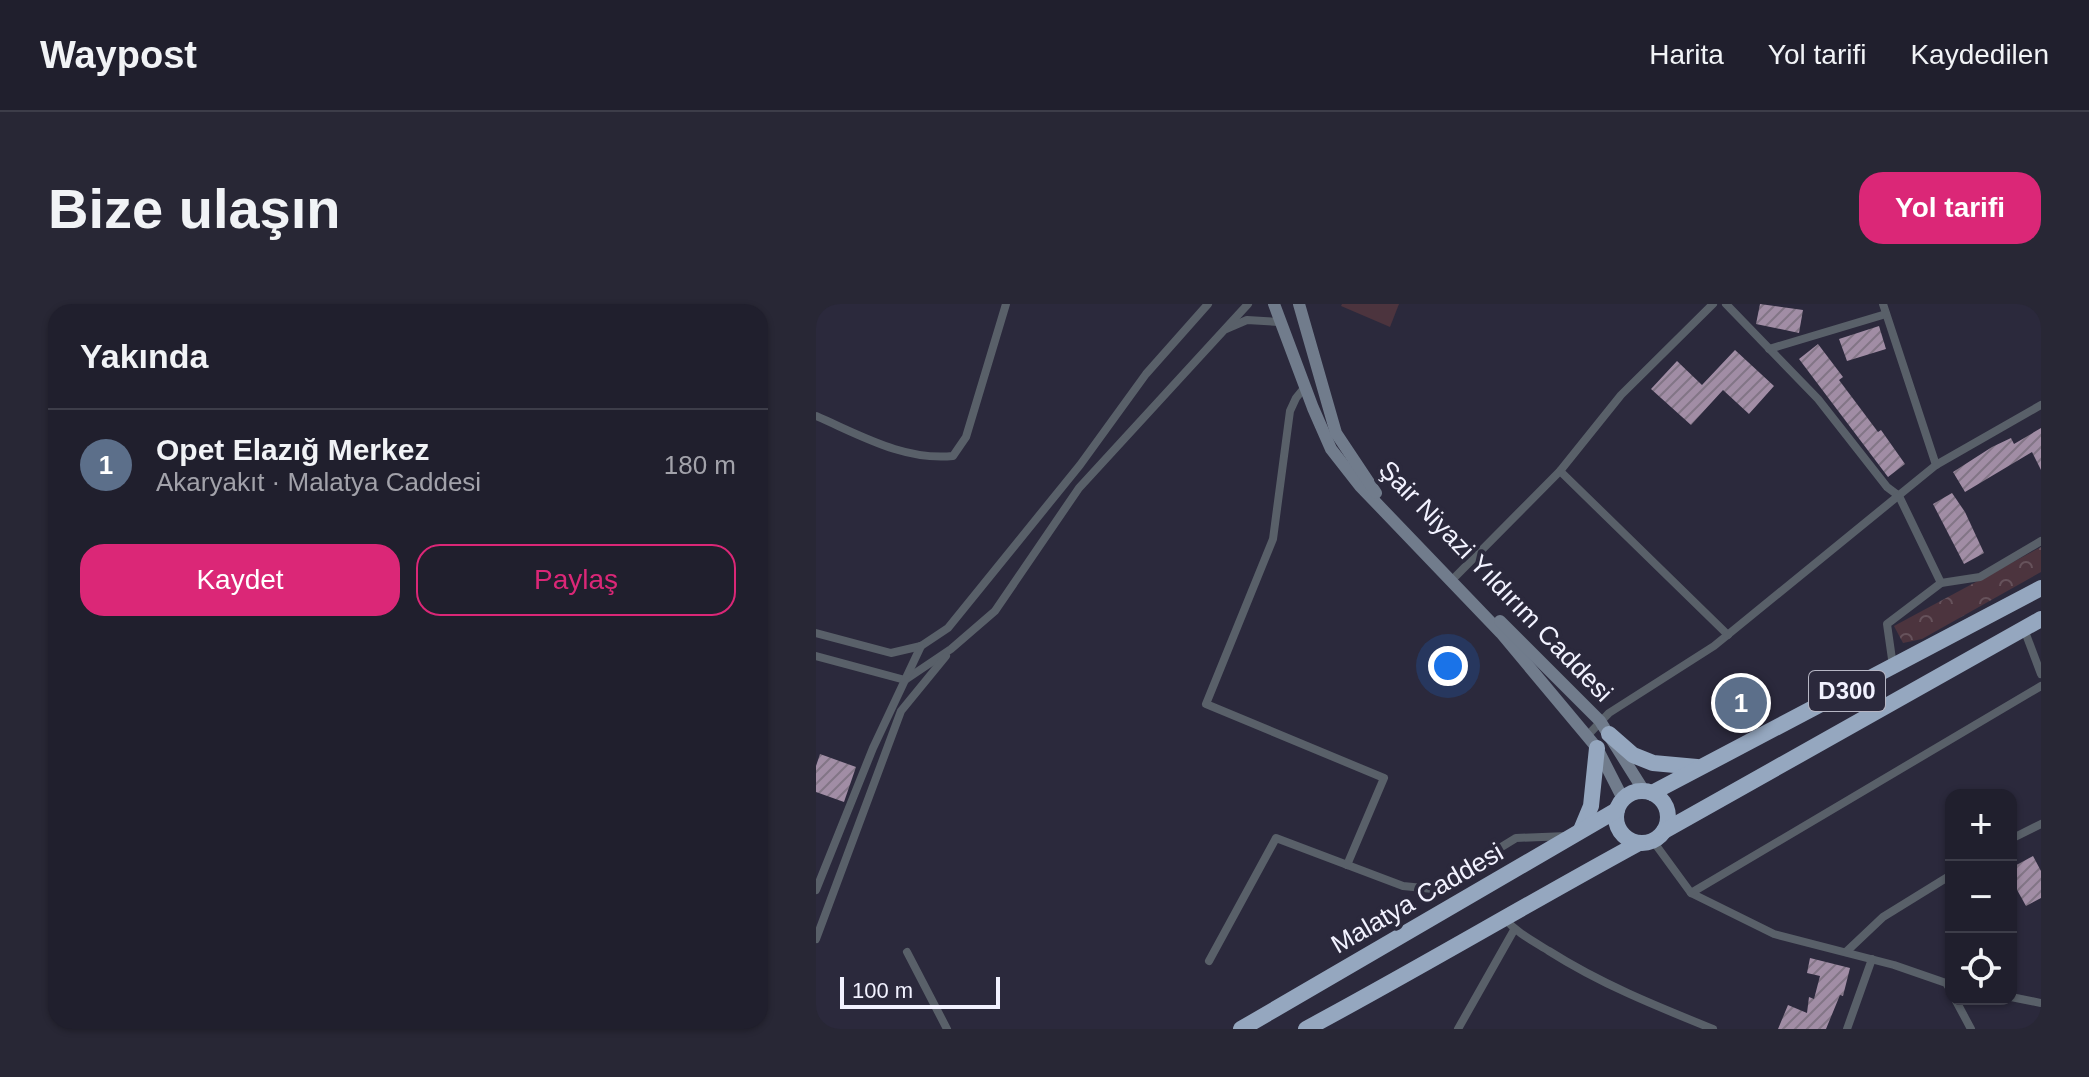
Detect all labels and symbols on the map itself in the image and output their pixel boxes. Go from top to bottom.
street label: Şair Niyazi Yıldırım Caddesi [1373,454,1619,708]
your location [1428,646,1468,686]
road number: D300 [1809,671,1885,711]
pin: 1 [1715,673,1767,733]
street label: Malatya Caddesi [1326,837,1508,959]
scale bar [840,973,1000,1009]

